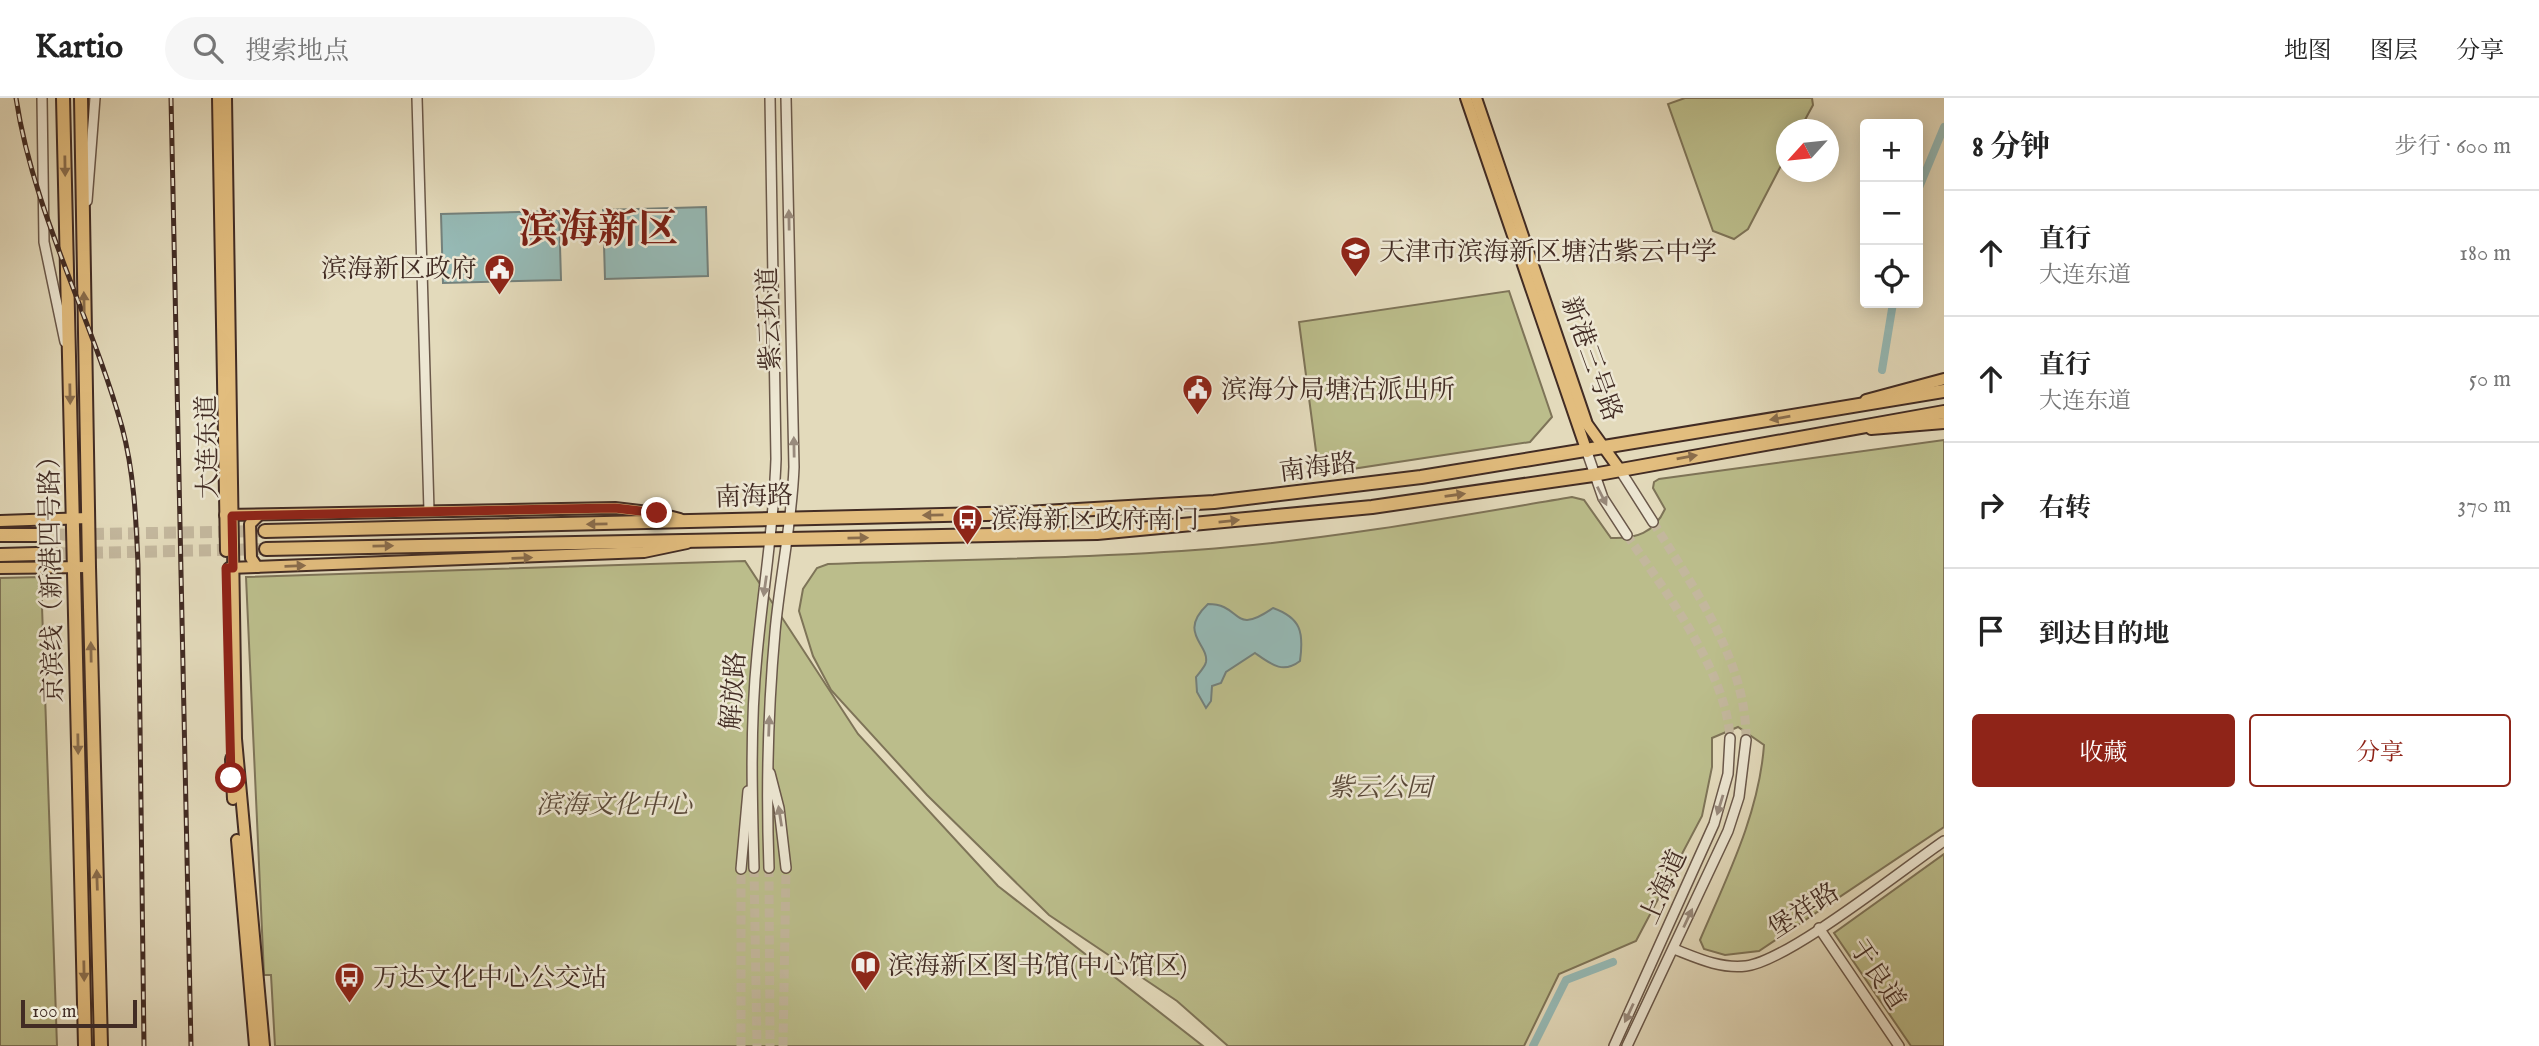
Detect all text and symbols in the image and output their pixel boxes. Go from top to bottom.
search box [165,17,655,80]
text: Kartio [35,27,123,69]
icon: search [189,29,227,67]
text: 搜索地点 [245,35,349,68]
text: 地图 [2284,36,2332,67]
text: 图层 [2370,36,2418,67]
text: 分享 [2456,36,2504,67]
north arrow [1776,119,1839,182]
map controls [1860,119,1923,308]
button: + [1860,119,1923,182]
text: 8 分钟 [1972,129,2050,167]
text: 步行 · 600 m [2395,132,2511,161]
one-way arrow [59,155,71,177]
button: − [1860,182,1923,245]
district label: 滨海新区 [518,206,678,257]
one-way arrow [783,208,794,230]
text: 直行 [2039,223,2091,256]
icon: ahead [1972,234,2010,272]
school or university icon: 天津市滨海新区塘沽紫云中学 [1339,235,1373,279]
place label: 天津市滨海新区塘沽紫云中学 [1379,236,1717,269]
text: 180 m [2459,239,2511,268]
button: locate [1860,245,1923,308]
public building icon: 滨海新区政府 [483,252,517,296]
place label: 滨海新区政府 [321,253,477,286]
text: 大连东道 [2039,261,2131,290]
street label: 紫云环道 [752,266,788,372]
one-way arrow [79,291,90,313]
street label: 新港三号路 [1553,292,1629,426]
text: 直行 [2039,349,2091,382]
icon: ahead [1972,360,2010,398]
text: 50 m [2469,365,2511,394]
public building icon: 滨海分局塘沽派出所 [1181,373,1215,417]
place label: 滨海分局塘沽派出所 [1221,374,1455,407]
one-way arrow [64,383,76,405]
text: 大连东道 [2039,387,2131,416]
street label: 大连东道 [191,395,225,499]
one-way arrow [1769,413,1791,424]
one-way arrow [788,436,800,458]
street label: 京滨线（新港四号路） [33,443,71,703]
street label: 南海路 [1277,447,1359,489]
one-way arrow [1676,452,1698,463]
street label: 南海路 [714,479,794,515]
one-way arrow [1597,486,1608,506]
icon: right [1972,486,2010,524]
one-way arrow [1445,489,1467,500]
text: 370 m [2458,491,2511,520]
text: 右转 [2039,492,2091,525]
route end [641,497,672,528]
bus stop icon: 滨海新区政府南门 [951,503,985,547]
place label: 滨海新区政府南门 [991,504,1199,537]
one-way arrow [922,509,944,521]
one-way arrow [1219,516,1241,527]
one-way arrow [586,518,608,529]
one-way arrow [847,532,869,544]
one-way arrow [372,540,394,552]
one-way arrow [511,552,533,563]
one-way arrow [284,561,306,572]
one-way arrow [759,575,770,597]
icon: arrive [1972,612,2010,650]
text: 到达目的地 [2039,618,2169,651]
one-way arrow [85,641,96,663]
street label: 解放路 [715,651,753,731]
button: 收藏 [1972,714,2235,787]
button: 分享 [2249,714,2511,787]
one-way arrow [764,715,775,737]
one-way arrow [73,733,84,755]
route start [215,762,246,793]
park label: 紫云公园 [1328,772,1436,805]
park label: 滨海文化中心 [536,789,693,822]
one-way arrow [1715,795,1725,816]
one-way arrow [774,805,785,827]
street label: 上海道 [1633,845,1695,929]
one-way arrow [92,869,103,891]
street label: 堡祥路 [1762,876,1846,946]
one-way arrow [1683,908,1694,928]
street label: 于良道 [1842,933,1912,1017]
library icon: 滨海新区图书馆(中心馆区) [848,949,882,993]
place label: 滨海新区图书馆(中心馆区) [888,950,1187,983]
one-way arrow [78,960,89,982]
bus stop icon: 万达文化中心公交站 [333,961,367,1005]
place label: 万达文化中心公交站 [373,962,607,995]
scale bar [21,997,136,1029]
text: 100 m [32,1000,76,1024]
one-way arrow [1623,1003,1634,1024]

